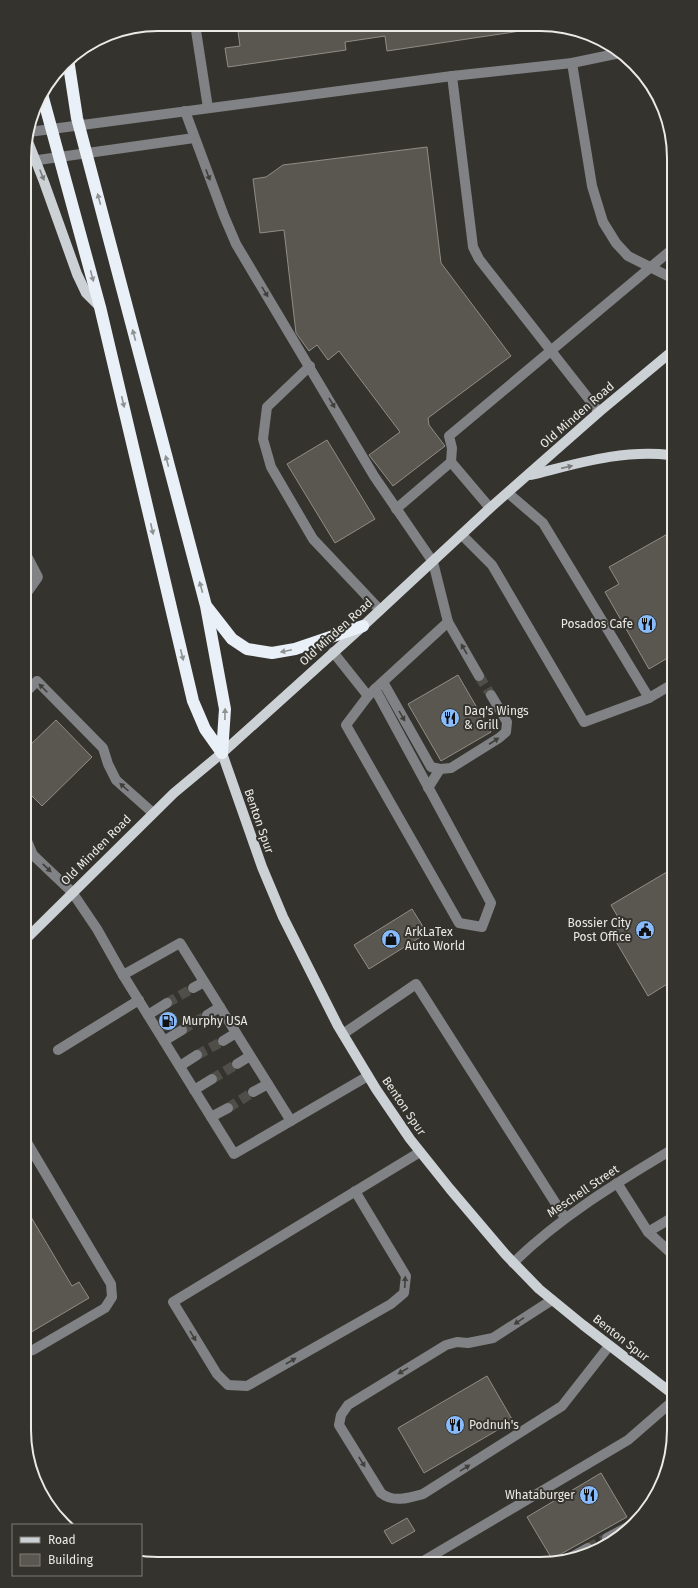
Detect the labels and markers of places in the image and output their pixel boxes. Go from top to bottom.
restaurant icon: Posados Cafe [636,613,658,635]
place label: Posados Cafe [561,617,633,631]
place label: Daq's Wings & Grill [464,704,529,732]
restaurant icon: Daq's Wings & Grill [439,707,461,729]
place label: Bossier City Post Office [568,916,631,944]
public building icon: Bossier City Post Office [634,919,656,941]
place label: ArkLaTex Auto World [405,925,465,953]
shop icon: ArkLaTex Auto World [380,928,402,950]
fuel station icon: Murphy USA [157,1010,179,1032]
place label: Murphy USA [182,1014,247,1028]
restaurant icon: Podnuh's [444,1414,466,1436]
place label: Podnuh's [469,1418,519,1432]
restaurant icon: Whataburger [578,1484,600,1506]
place label: Whataburger [505,1488,575,1502]

